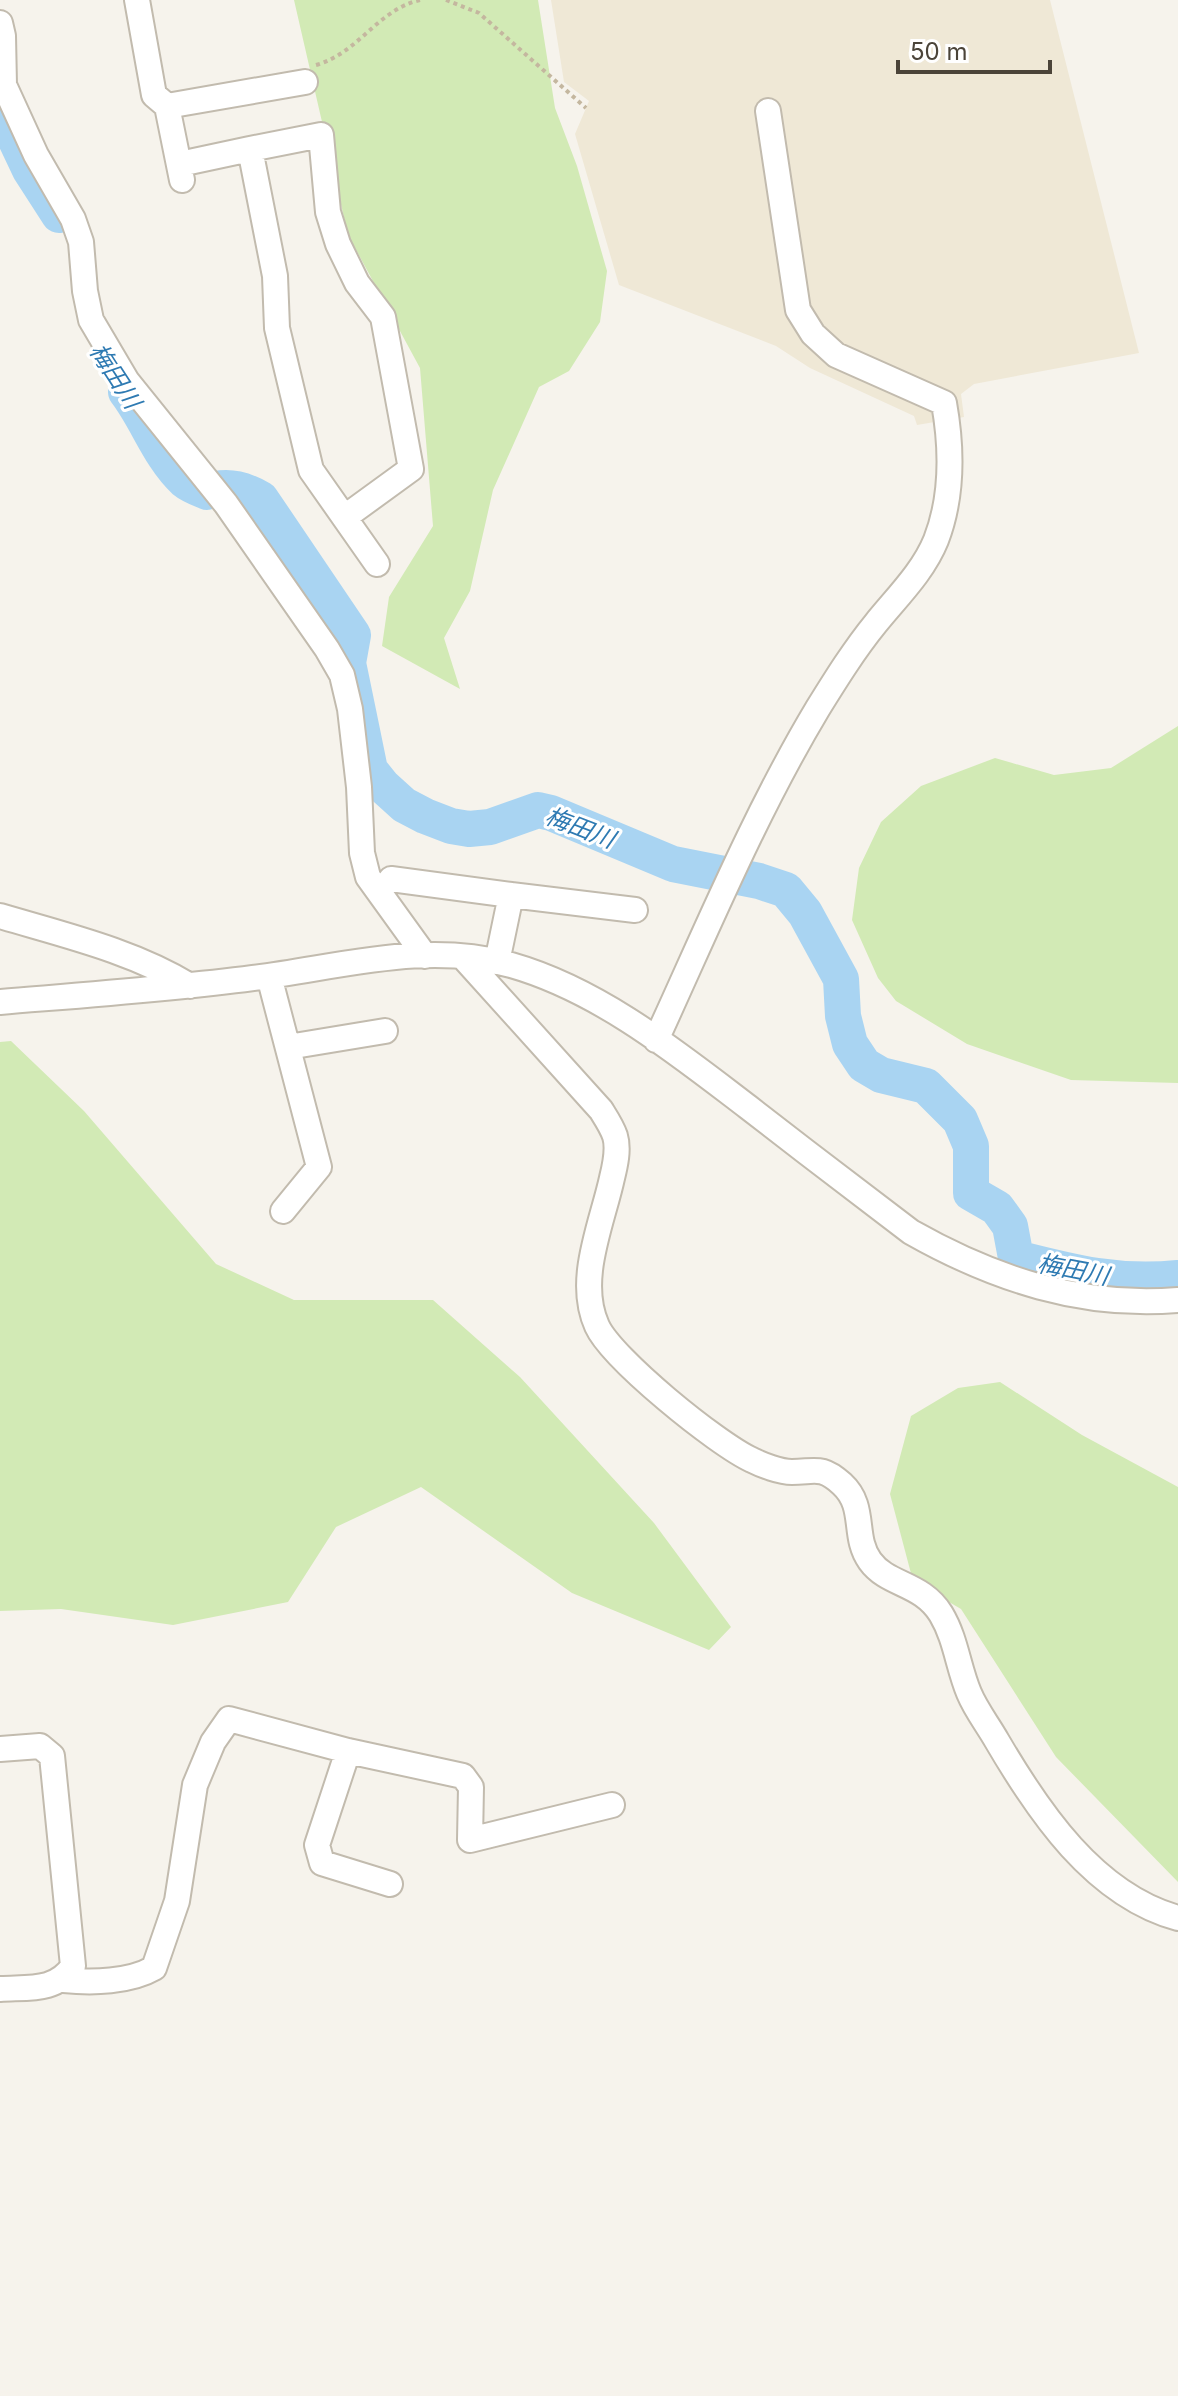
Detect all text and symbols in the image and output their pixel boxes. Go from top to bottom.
scale bar [898,24,1050,74]
text: 50 m [910,37,968,66]
water label: 梅田川 [84,338,149,416]
water label: 梅田川 [541,801,622,855]
water label: 梅田川 [1035,1248,1114,1291]

